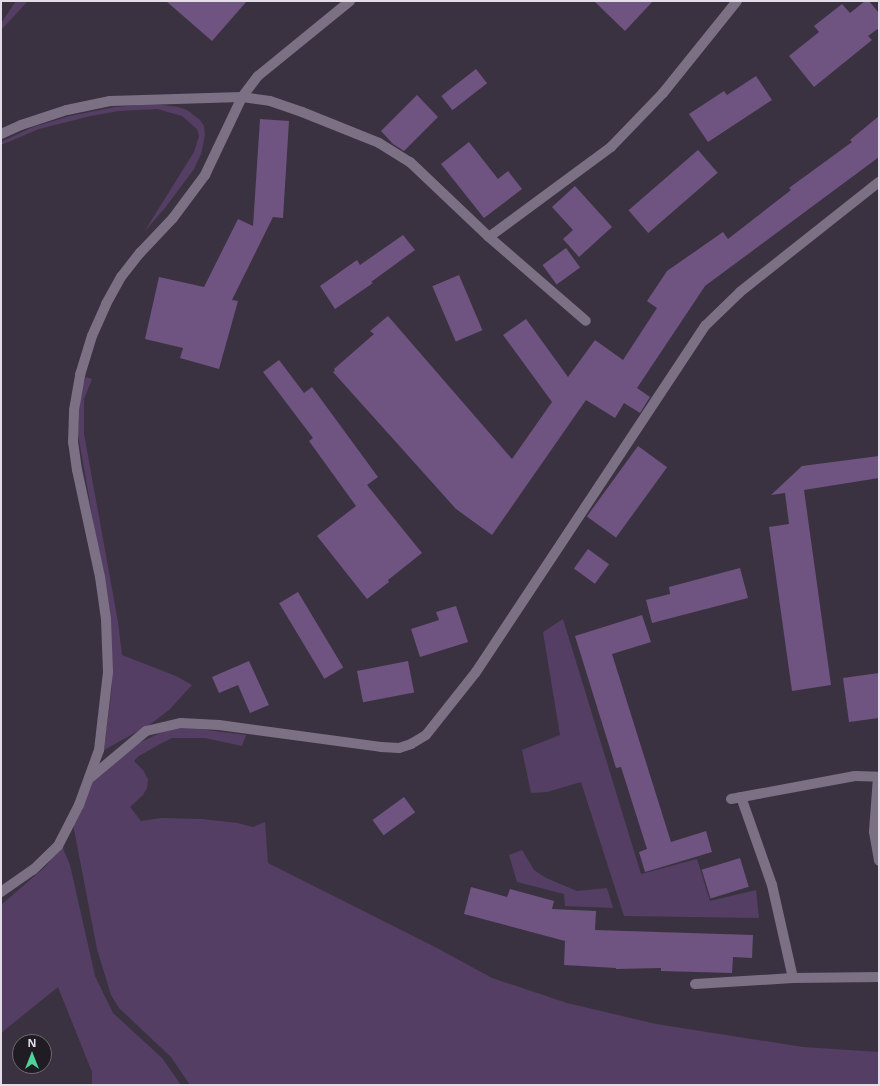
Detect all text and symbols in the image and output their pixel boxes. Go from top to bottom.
north arrow [12,1034,52,1074]
text: N [28,1035,36,1050]

